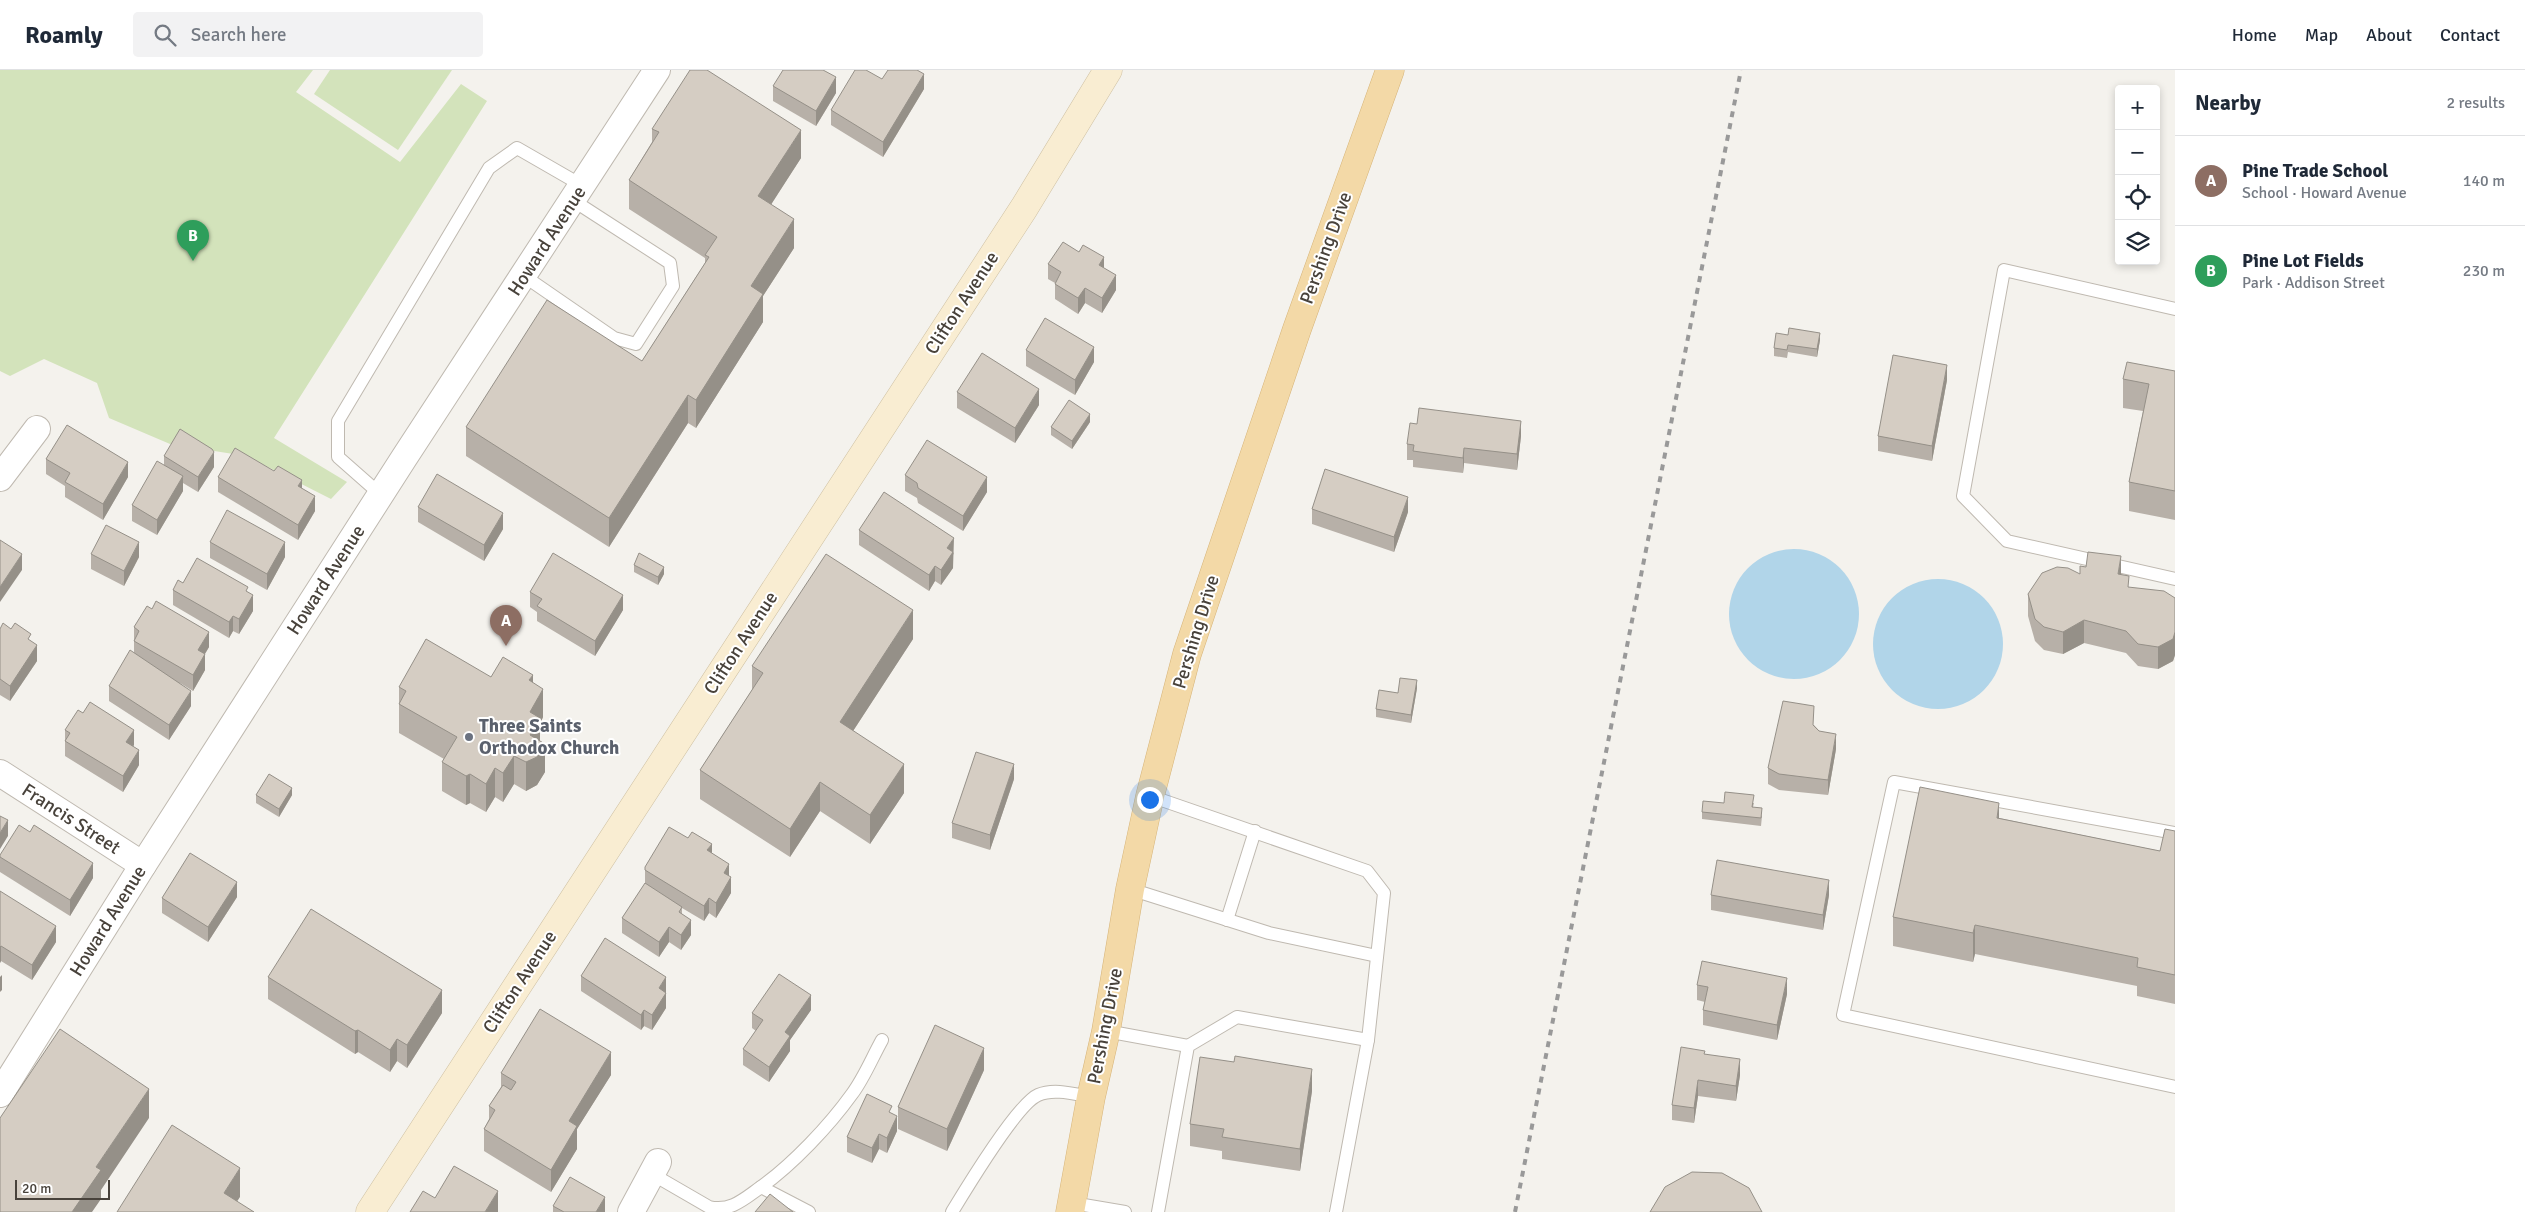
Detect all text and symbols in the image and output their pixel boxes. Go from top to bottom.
search box [133,12,483,57]
text: Roamly [25,20,103,50]
icon: search [151,21,179,49]
text: Search here [191,23,287,47]
text: Home [2232,24,2277,46]
text: Map [2305,24,2338,46]
text: About [2366,24,2412,46]
text: Contact [2440,24,2500,46]
map controls [2115,85,2160,265]
button: + [2115,85,2160,130]
text: Nearby [2195,90,2261,116]
text: 2 results [2446,93,2505,113]
button: − [2115,130,2160,175]
text: Pine Trade School [2242,159,2388,183]
text: A [2206,171,2216,191]
text: 140 m [2463,171,2505,191]
button: locate [2115,175,2160,220]
street label: Howard Avenue [503,182,591,300]
text: School · Howard Avenue [2242,183,2407,203]
street label: Pershing Drive [1295,189,1357,307]
pin: B [177,220,209,261]
button: layers [2115,220,2160,265]
street label: Clifton Avenue [920,247,1004,359]
text: Pine Lot Fields [2242,249,2364,273]
text: B [2206,261,2216,281]
text: 230 m [2463,261,2505,281]
text: Park · Addison Street [2242,273,2385,293]
street label: Howard Avenue [282,521,370,639]
street label: Pershing Drive [1167,572,1225,692]
street label: Clifton Avenue [699,587,783,699]
pin: A [490,605,522,646]
place label: Three Saints Orthodox Church [479,714,619,760]
marker: Three Saints Orthodox Church [463,731,475,743]
street label: Francis Street [17,778,125,860]
your location [1137,787,1163,813]
street label: Howard Avenue [64,861,152,981]
street label: Clifton Avenue [478,926,562,1038]
street label: Pershing Drive [1082,966,1128,1086]
scale bar [15,1177,110,1200]
text: 20 m [22,1180,51,1197]

